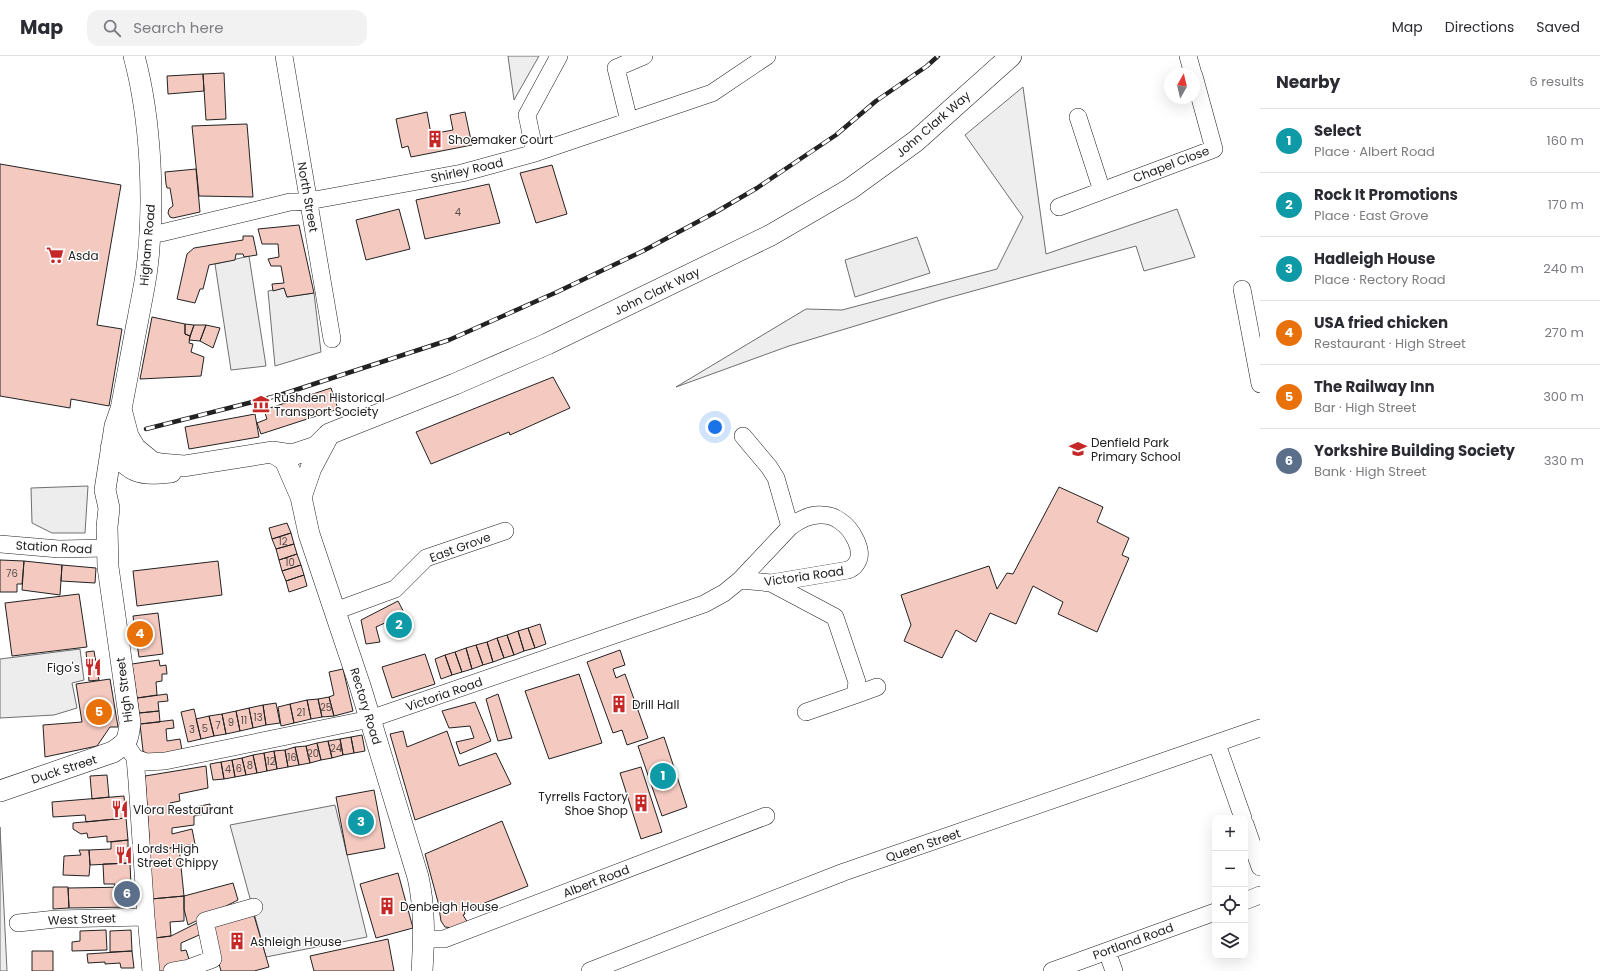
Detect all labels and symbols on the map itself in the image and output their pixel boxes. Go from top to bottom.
north arrow [1164,68,1200,104]
street label: John Clark Way [892,87,974,161]
building icon: Shoemaker Court [425,129,445,149]
place label: Shoemaker Court [448,131,553,148]
street label: Chapel Close [1130,142,1212,186]
street label: Shirley Road [429,153,505,187]
street label: North Street [293,161,323,233]
street label: Higham Road [135,203,159,287]
house number: 4 [455,205,461,220]
supermarket icon: Asda [45,245,65,265]
place label: Asda [68,247,99,264]
street label: John Clark Way [611,263,703,319]
place label: Rushden Historical Transport Society [274,389,385,420]
museum icon: Rushden Historical Transport Society [251,394,271,414]
your location [705,417,725,437]
place label: Denfield Park Primary School [1091,434,1181,465]
school or university icon: Denfield Park Primary School [1068,439,1088,459]
street label: East Grove [427,528,493,566]
house number: 12 [279,534,288,549]
street label: Station Road [15,537,93,557]
house number: 10 [285,555,295,570]
street label: Victoria Road [763,562,845,590]
house number: 76 [6,566,18,581]
pin: 2 [386,610,412,640]
pin: 4 [127,619,153,649]
restaurant icon: Figo's [83,657,103,677]
street label: High Street [112,657,136,723]
place label: Figo's [47,659,80,676]
street label: Rectory Road [346,665,386,747]
street label: Victoria Road [403,673,485,715]
building icon: Drill Hall [609,694,629,714]
place label: Drill Hall [632,696,679,713]
pin: 5 [86,697,112,727]
house number: 25 [320,700,332,715]
house number: 21 [297,705,305,720]
house number: 13 [253,710,263,725]
house number: 11 [241,713,247,728]
house number: 9 [228,715,234,730]
house number: 7 [215,718,221,733]
house number: 5 [202,721,208,736]
house number: 3 [189,722,195,737]
house number: 24 [330,741,342,756]
house number: 20 [307,746,319,761]
street label: Duck Street [29,750,99,788]
house number: 16 [287,750,297,765]
house number: 12 [267,754,276,769]
house number: 8 [247,758,253,773]
house number: 6 [236,761,242,776]
pin: 1 [650,761,676,791]
house number: 4 [225,762,231,777]
place label: Tyrrells Factory Shoe Shop [538,788,628,819]
building icon: Tyrrells Factory Shoe Shop [631,793,651,813]
restaurant icon: Vlora Restaurant [110,799,130,819]
place label: Vlora Restaurant [133,801,233,818]
pin: 3 [348,807,374,837]
street label: Queen Street [883,824,963,866]
place label: Lords High Street Chippy [137,840,218,871]
restaurant icon: Lords High Street Chippy [114,845,134,865]
street label: Albert Road [560,861,632,901]
pin: 6 [114,879,140,909]
building icon: Denbeigh House [377,896,397,916]
place label: Denbeigh House [400,898,498,915]
street label: West Street [48,909,116,929]
street label: Portland Road [1090,919,1176,963]
building icon: Ashleigh House [227,931,247,951]
place label: Ashleigh House [250,933,342,950]

